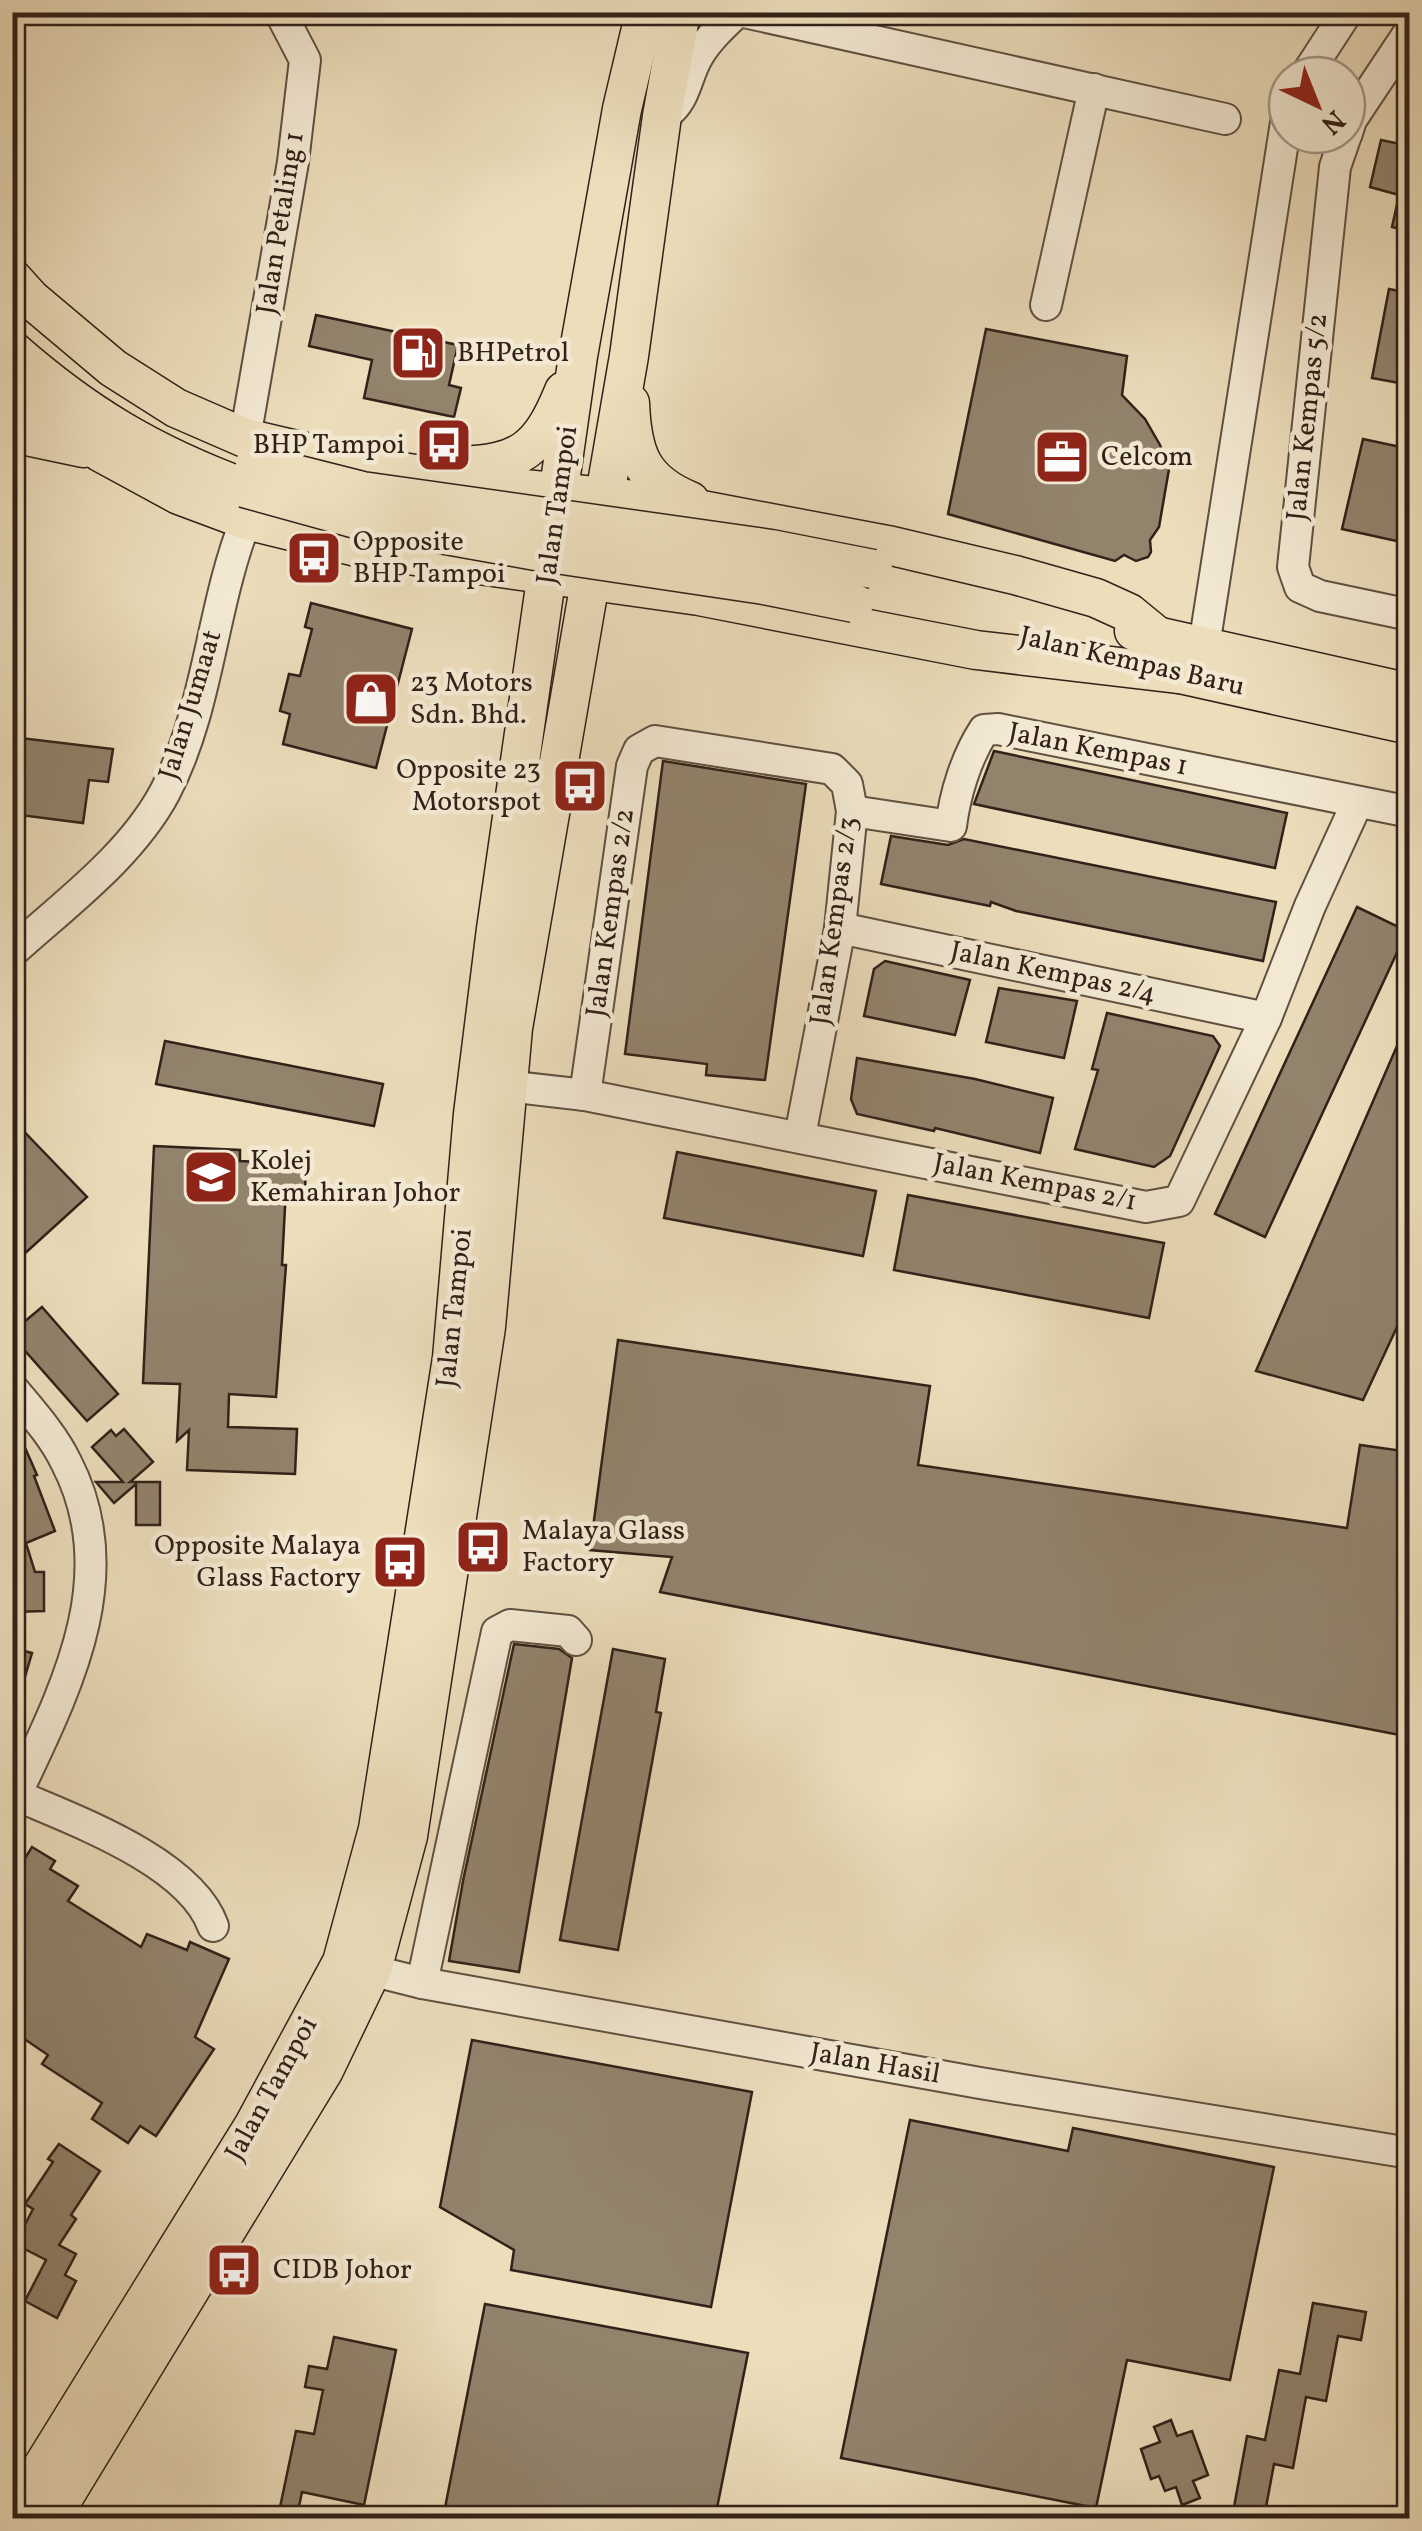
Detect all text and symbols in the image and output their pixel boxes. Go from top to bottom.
north arrow [1267,55,1367,155]
text: N [1312,100,1353,143]
street label: Jalan Petaling 1 [247,129,315,317]
street label: Jalan Kempas 5/2 [1278,311,1338,523]
fuel station icon: BHPetrol [388,323,448,383]
place label: BHPetrol [457,334,569,373]
bus stop icon: BHP Tampoi [414,415,474,475]
street label: Jalan Tampoi [528,423,588,587]
place label: BHP Tampoi [253,426,405,465]
office icon: Celcom [1032,427,1092,487]
place label: Celcom [1101,438,1193,477]
place label: Opposite BHP Tampoi [353,523,505,594]
bus stop icon: Opposite BHP Tampoi [284,528,344,588]
street label: Jalan Kempas Baru [1015,617,1249,707]
street label: Jalan Jumaat [150,625,232,785]
place label: 23 Motors Sdn. Bhd. [410,664,533,735]
shop icon: 23 Motors Sdn. Bhd. [341,669,401,729]
street label: Jalan Kempas 1 [1005,713,1191,787]
place label: Opposite 23 Motorspot [396,751,541,822]
bus stop icon: Opposite 23 Motorspot [550,756,610,816]
street label: Jalan Kempas 2/2 [577,806,645,1020]
street label: Jalan Kempas 2/3 [801,814,869,1028]
street label: Jalan Kempas 2/4 [946,932,1160,1014]
place label: Kolej Kemahiran Johor [250,1142,460,1213]
street label: Jalan Kempas 2/1 [930,1144,1140,1222]
school or university icon: Kolej Kemahiran Johor [181,1147,241,1207]
street label: Jalan Tampoi [427,1227,483,1389]
place label: Malaya Glass Factory [522,1512,685,1583]
bus stop icon: Malaya Glass Factory [453,1517,513,1577]
place label: Opposite Malaya Glass Factory [154,1527,361,1598]
bus stop icon: Opposite Malaya Glass Factory [370,1532,430,1592]
street label: Jalan Tampoi [216,2010,328,2168]
street label: Jalan Hasil [807,2033,943,2095]
bus stop icon: CIDB Johor [204,2240,264,2300]
place label: CIDB Johor [273,2251,412,2290]

